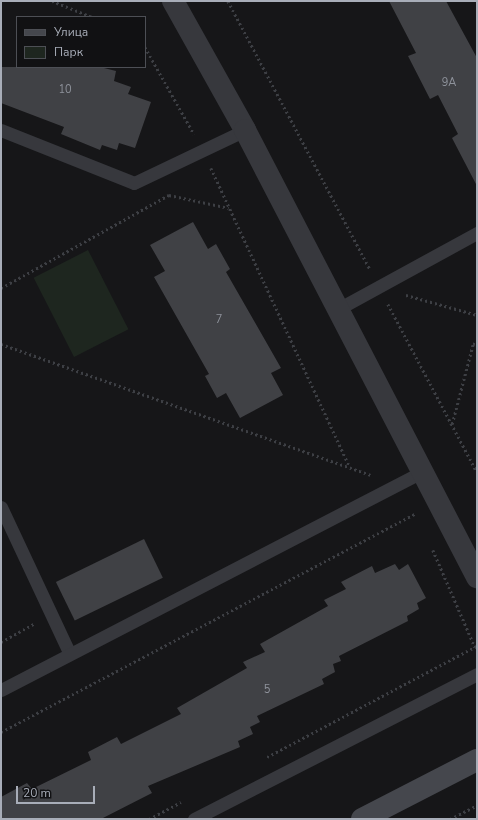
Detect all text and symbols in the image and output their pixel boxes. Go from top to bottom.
legend [16,16,146,68]
text: Улица [54,24,88,40]
text: Парк [54,44,83,60]
house number: 9А [442,76,456,90]
house number: 10 [58,83,72,97]
house number: 7 [216,313,222,327]
house number: 5 [264,683,270,697]
scale bar [18,778,97,804]
text: 20 m [23,785,51,801]

